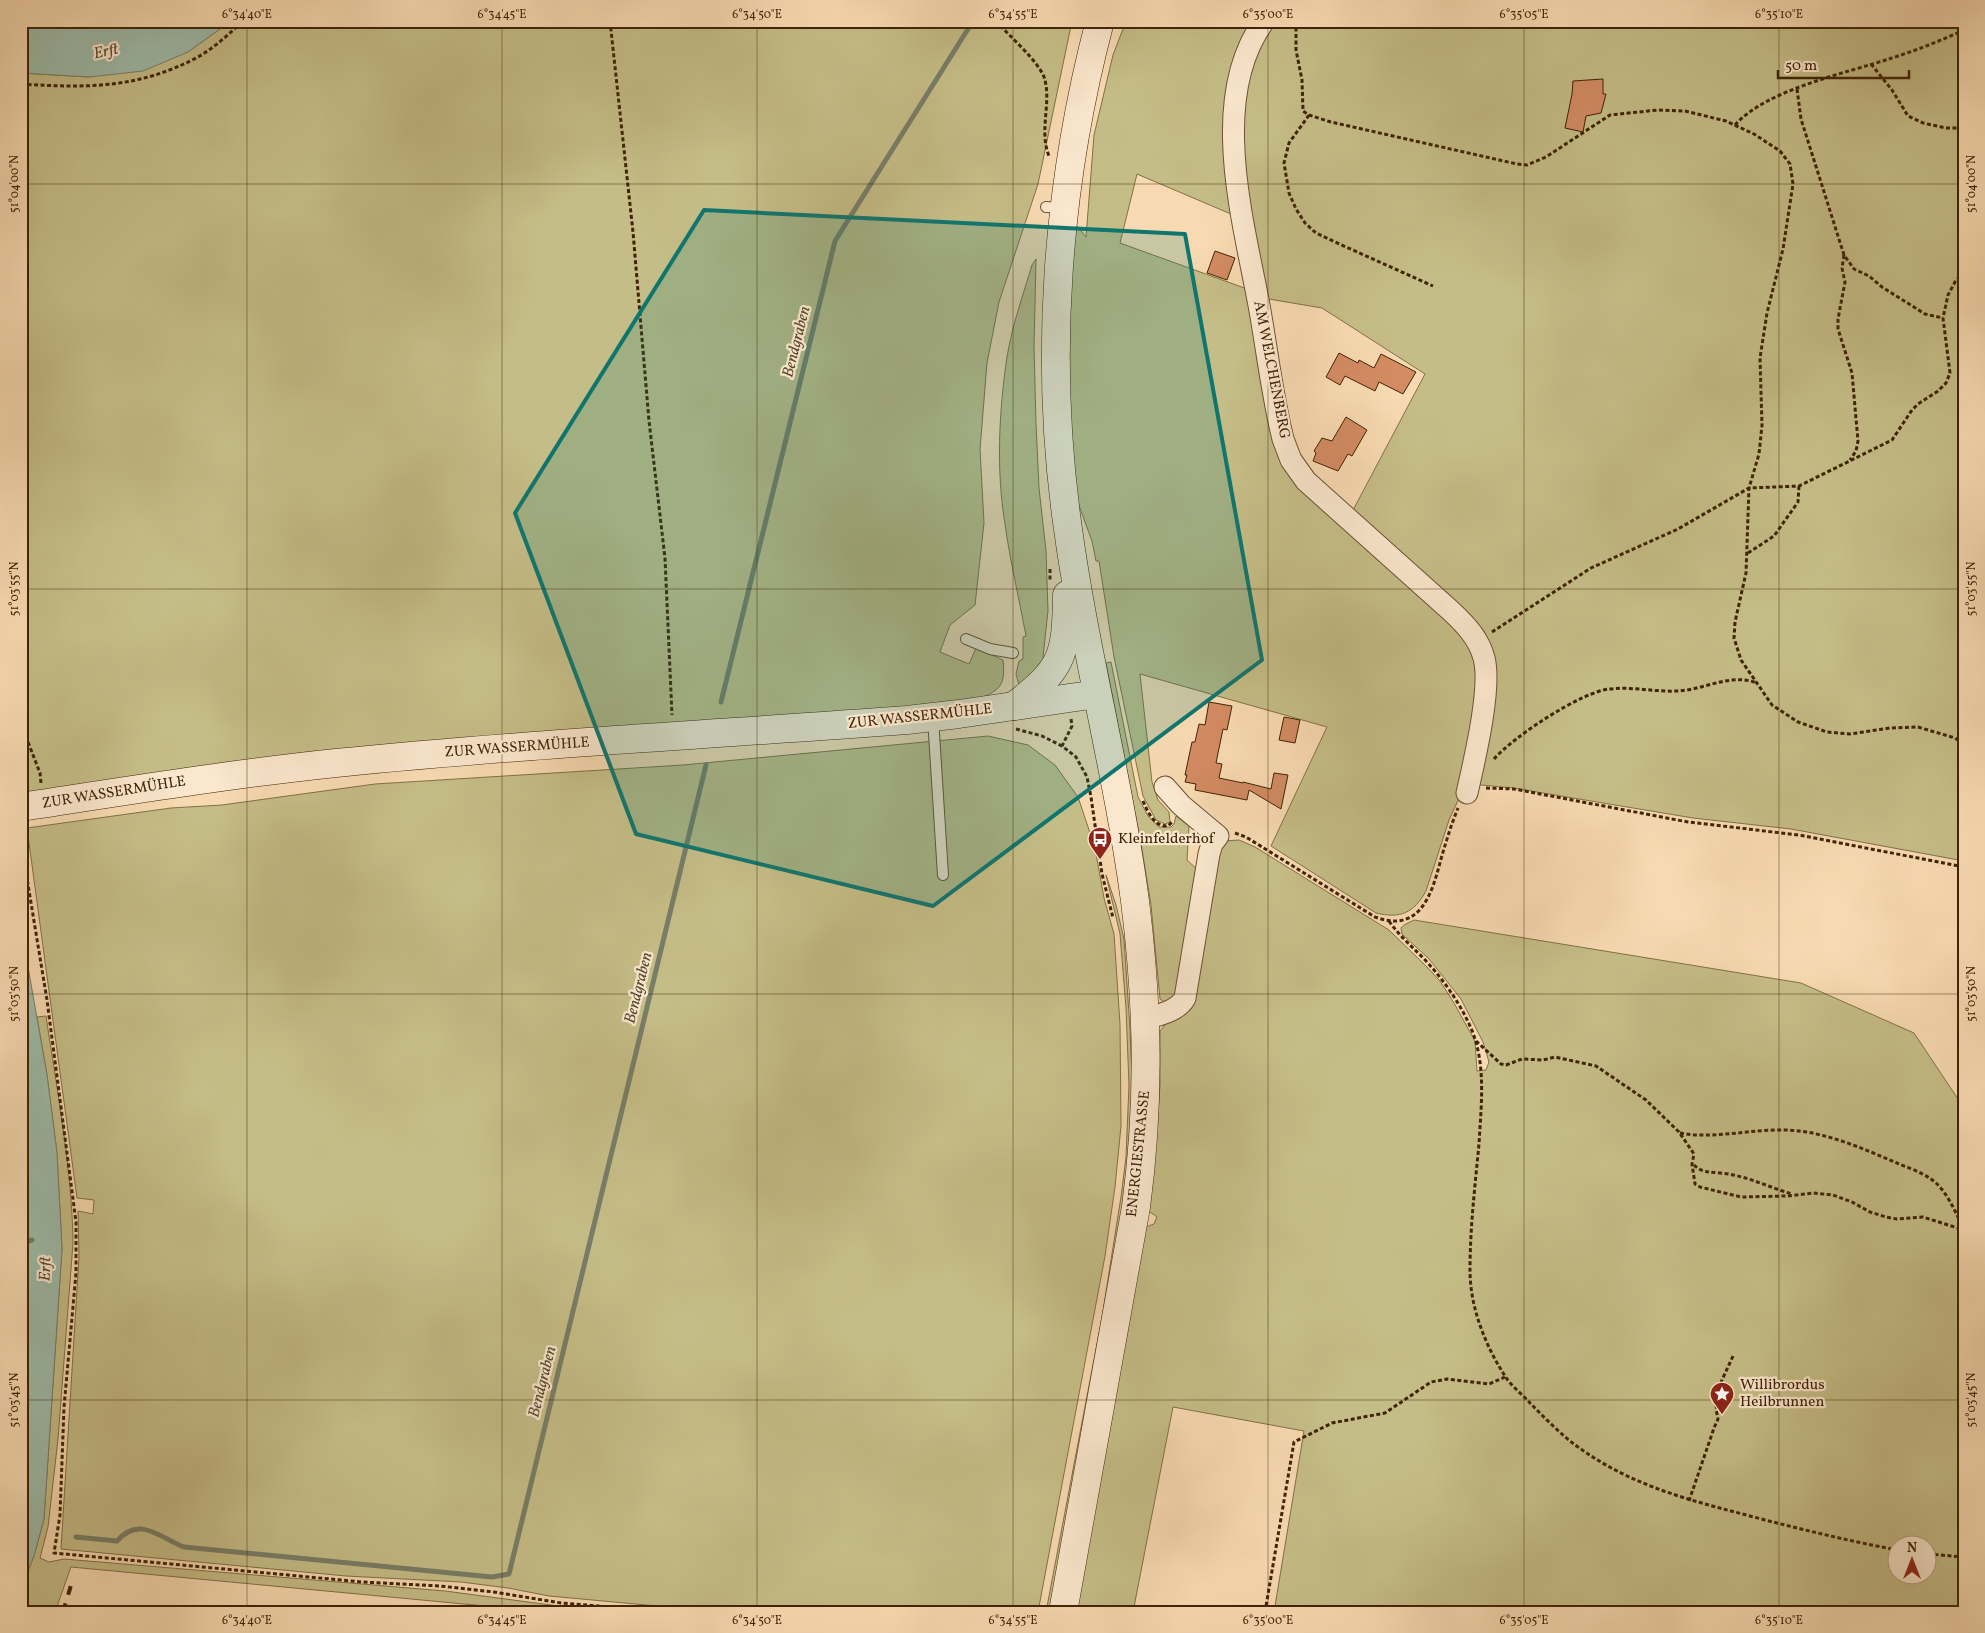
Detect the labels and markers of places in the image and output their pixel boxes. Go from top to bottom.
bus stop icon: Kleinfelderhof [1087,826,1113,860]
place label: Kleinfelderhof [1118,829,1216,850]
place label: Willibrordus Heilbrunnen [1740,1375,1825,1413]
place icon: Willibrordus Heilbrunnen [1709,1381,1735,1415]

